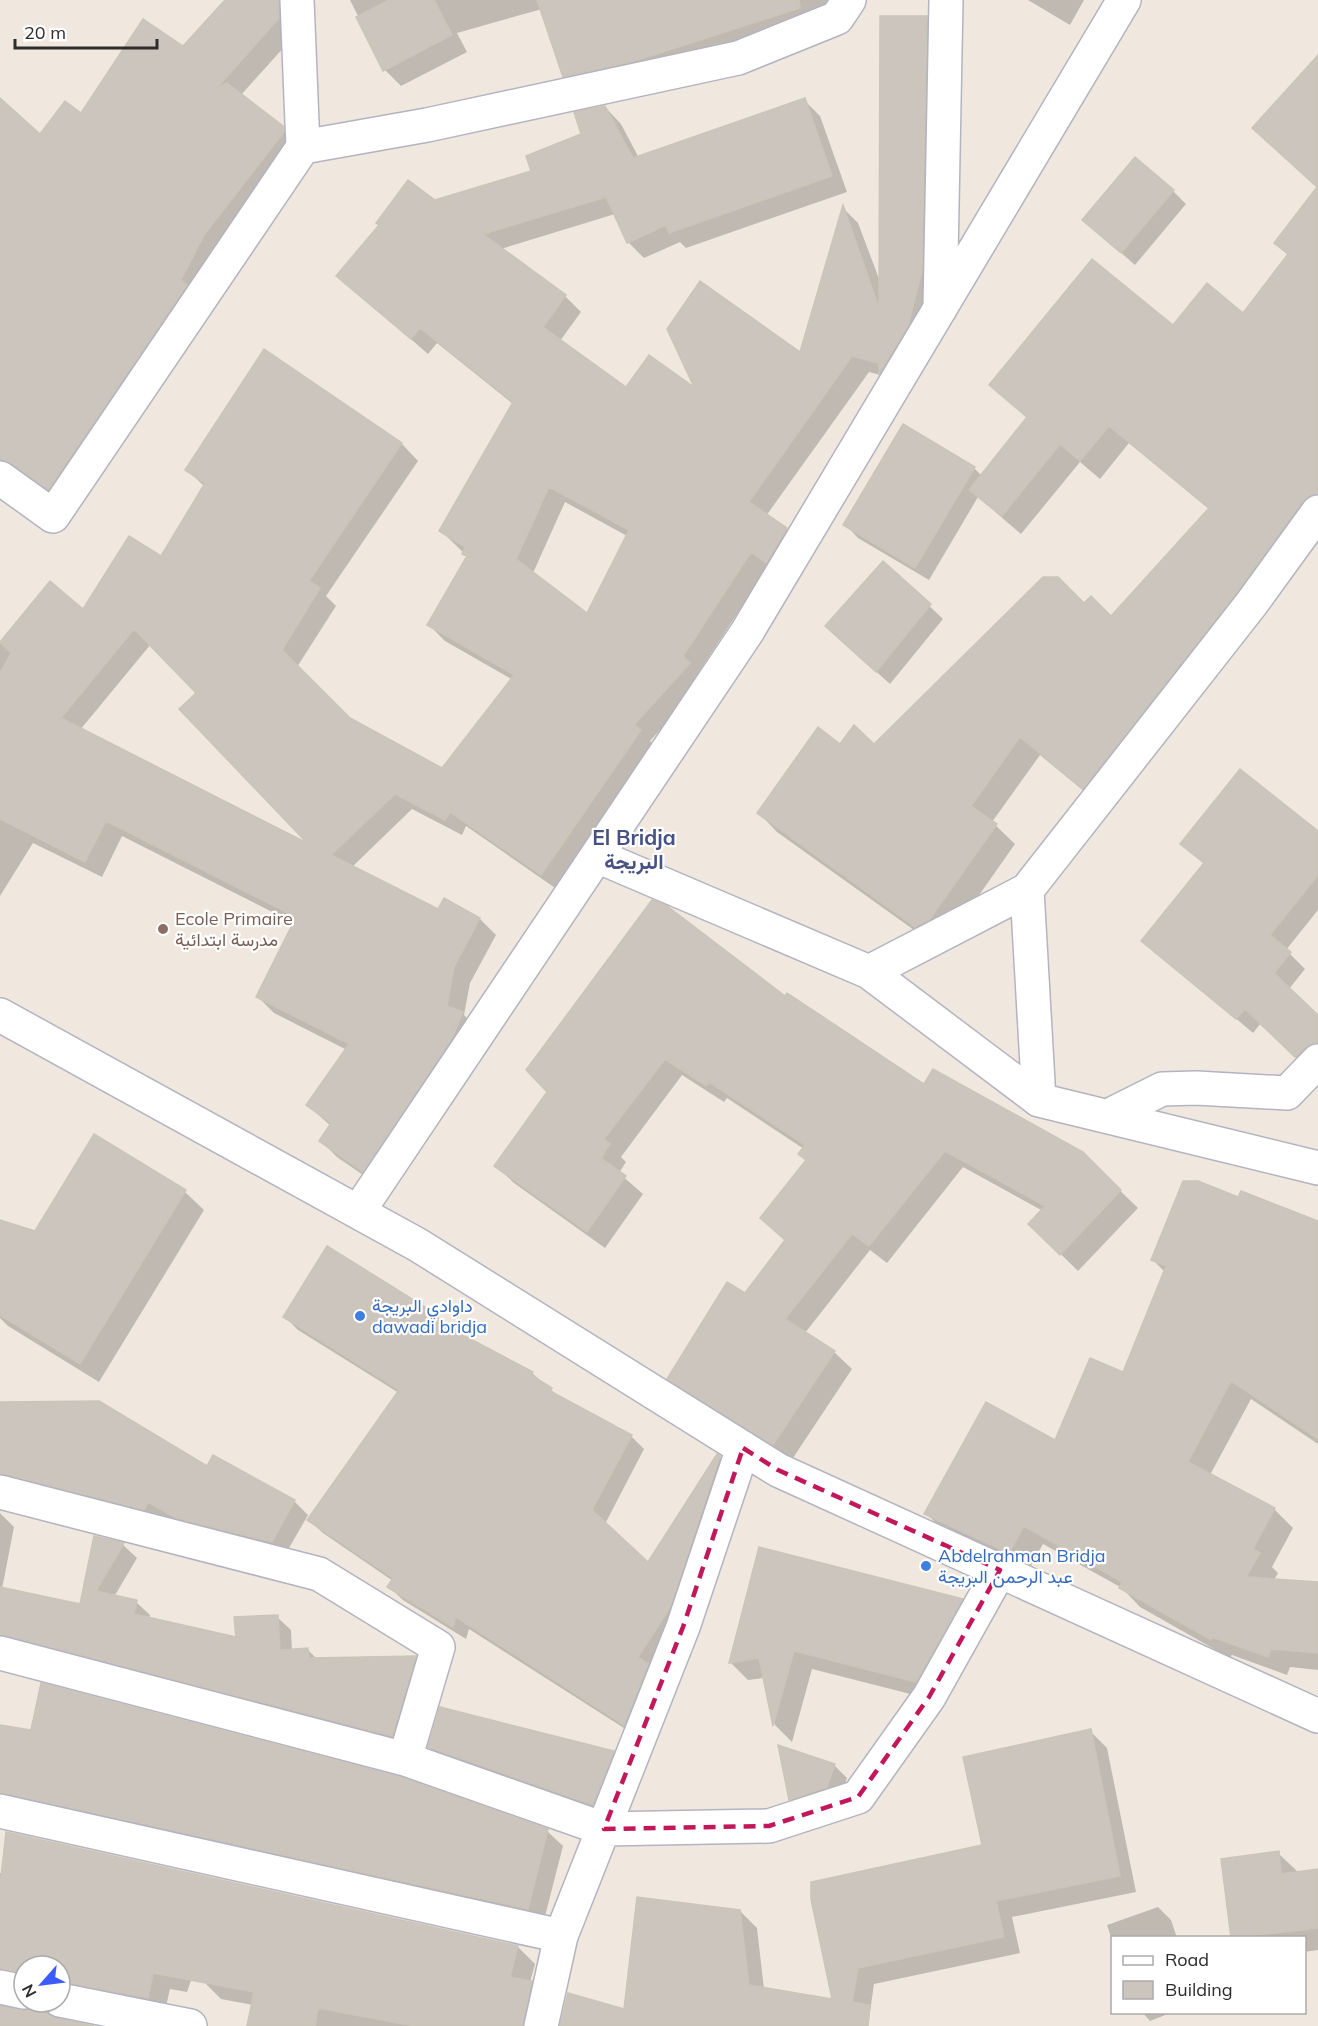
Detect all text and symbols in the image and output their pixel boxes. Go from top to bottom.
scale bar [15,12,158,50]
text: 20 m [24,21,66,44]
district label: El Bridja البريجة [592,824,676,875]
place label: Ecole Primaire مدرسة ابتدائية [175,907,293,951]
marker: Ecole Primaire مدرسة ابتدائية [156,922,170,936]
place label: داوادي البريجة dawadi bridja [372,1294,487,1338]
marker: داوادي البريجة dawadi bridja [353,1309,367,1323]
place label: Abdelrahman Bridja عبد الرحمن البريجة [938,1544,1106,1588]
marker: Abdelrahman Bridja عبد الرحمن البريجة [919,1559,933,1573]
legend [1111,1936,1306,2014]
text: Road [1165,1948,1209,1971]
north arrow [12,1954,72,2014]
text: Building [1165,1978,1233,2001]
text: N [17,1981,40,2001]

